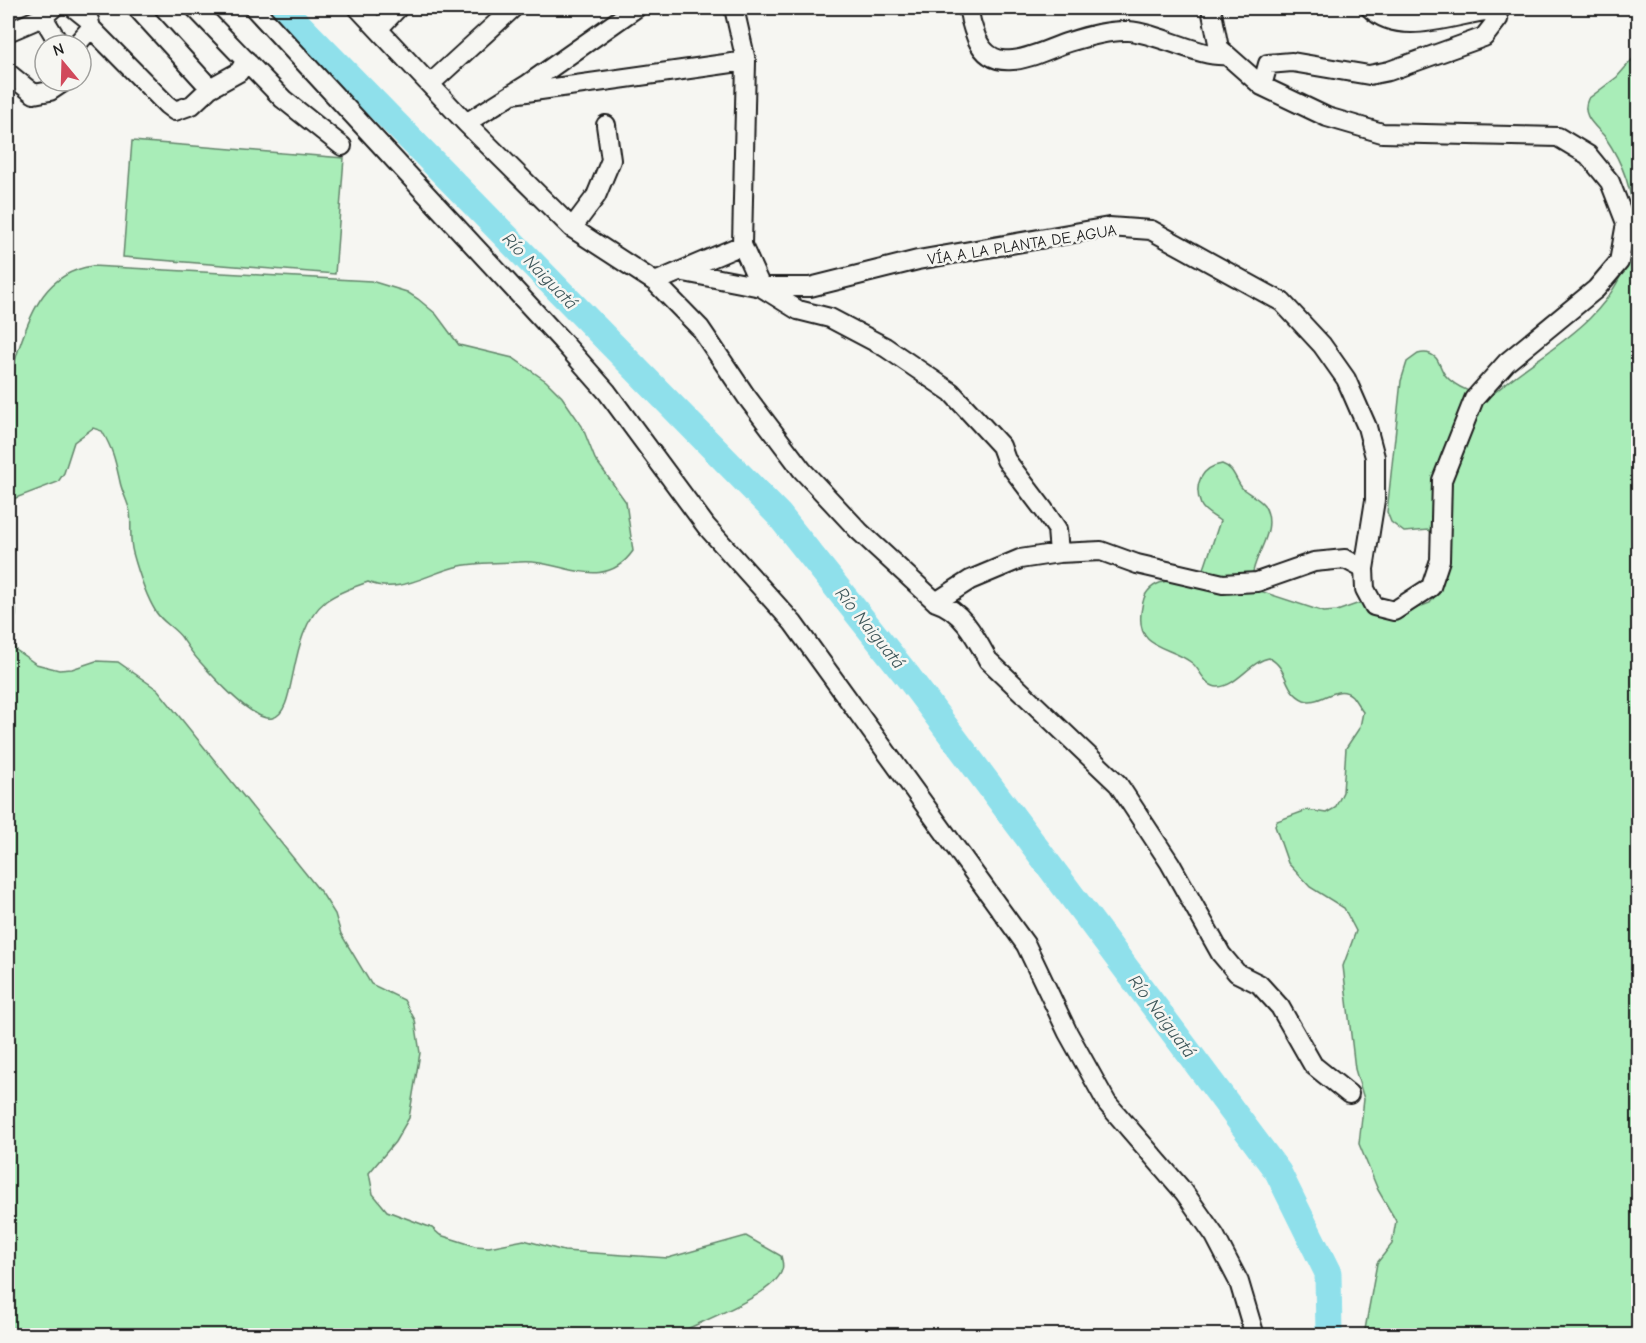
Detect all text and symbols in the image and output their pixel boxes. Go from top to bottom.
north arrow [33,33,93,93]
text: N [51,40,66,60]
street label: VÍA A LA PLANTA DE AGUA [926,220,1118,269]
water label: Río Naiguatá [498,229,581,314]
water label: Río Naiguatá [831,584,909,673]
water label: Río Naiguatá [1124,971,1200,1062]

